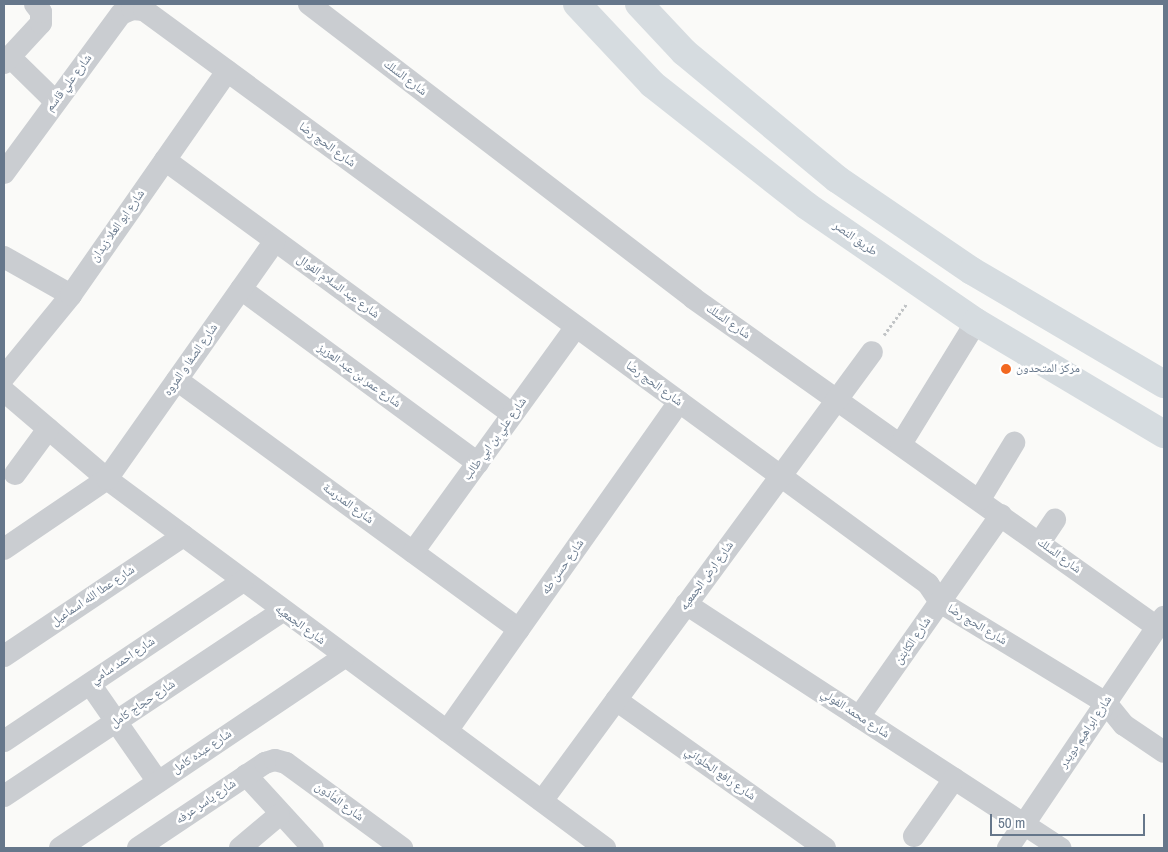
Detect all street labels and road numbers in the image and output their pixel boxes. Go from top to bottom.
street label: شارع علي قاسم [43,52,95,114]
street label: شارع السلك [380,57,430,99]
street label: شارع الحج رضا [296,120,358,170]
street label: شارع ابو العلا زيدان [88,187,148,265]
street label: طريق النصر [830,219,880,259]
street label: شارع عبد السلام الفوال [294,252,382,322]
street label: شارع السلك [703,302,753,342]
street label: شارع الصفا و المروه [161,321,221,399]
street label: شارع عمر بن عبد العزيز [315,341,403,411]
street label: شارع الحج رضا [623,359,685,409]
street label: شارع علي بن ابي طالب [460,395,530,483]
street label: شارع المدرسة [320,481,376,527]
street label: شارع السلك [1034,535,1084,577]
street label: شارع حسن طه [539,537,587,597]
street label: شارع ارض الجمعيه [677,539,737,613]
street label: شارع عطا الله اسماعيل [48,563,138,629]
street label: شارع الجمعيه [272,602,328,648]
street label: شارع الحج رضا [945,602,1009,648]
street label: شارع الكابتن [892,615,934,667]
street label: شارع احمد سامي [88,634,158,688]
street label: شارع حجاج كامل [108,677,178,731]
street label: شارع محمد الفولي [818,686,892,742]
street label: شارع ابراهيم دويدر [1057,693,1115,771]
street label: شارع عبده كامل [169,727,235,777]
street label: شارع رافع الحلواني [682,744,758,804]
street label: شارع ياسر عرفه [173,777,239,827]
street label: شارع المأذون [312,780,366,824]

